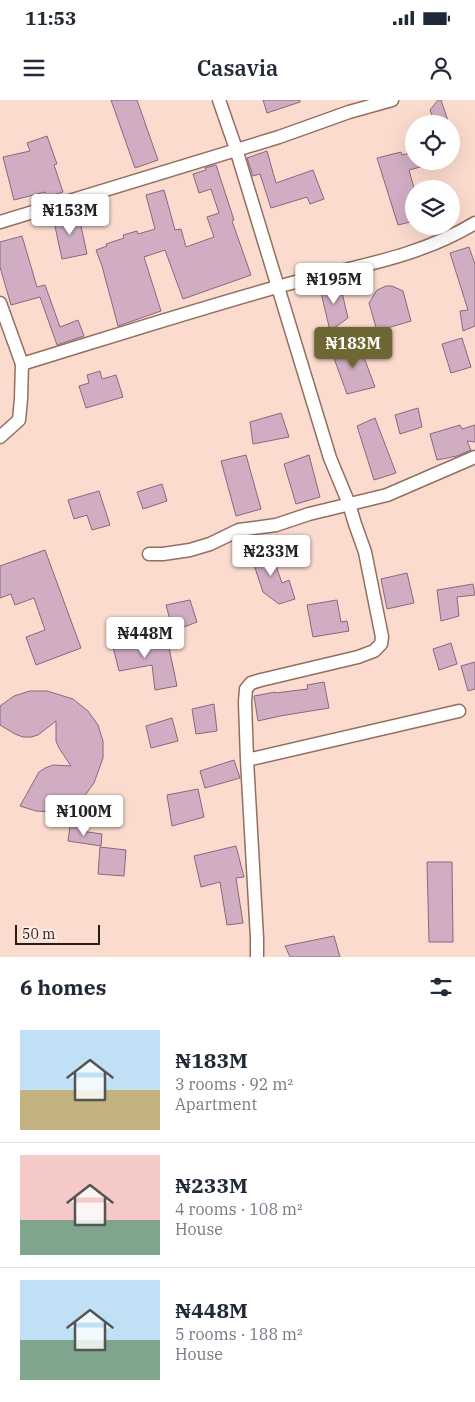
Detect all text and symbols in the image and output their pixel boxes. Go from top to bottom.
text: 11:53 [25,6,76,30]
text: Casavia [197,53,278,82]
icon: menu [20,54,48,82]
icon: person [427,54,455,82]
map controls [405,115,460,235]
button: locate [405,115,460,170]
button: layers [405,180,460,235]
pin: ₦153M [35,194,105,236]
text: ₦153M [42,200,98,220]
pin: ₦195M [299,262,369,305]
text: ₦195M [306,269,362,289]
pin: ₦183M [318,326,388,369]
text: ₦183M [325,333,381,353]
pin: ₦233M [236,534,306,577]
text: ₦233M [243,541,299,561]
pin: ₦448M [110,616,180,659]
text: ₦448M [117,623,173,643]
pin: ₦100M [49,794,119,837]
text: ₦100M [56,801,112,821]
scale bar [15,922,100,945]
text: 50 m [22,925,55,943]
text: 6 homes [20,973,106,1001]
icon: filters [427,973,455,1001]
text: ₦183M [175,1046,248,1074]
icon: home [60,1050,120,1110]
text: 3 rooms · 92 m² [175,1074,293,1094]
text: Apartment [175,1094,257,1114]
text: ₦233M [175,1171,248,1199]
icon: home [60,1175,120,1235]
text: 4 rooms · 108 m² [175,1199,303,1219]
text: House [175,1219,223,1239]
text: ₦448M [175,1296,248,1324]
icon: home [60,1300,120,1360]
text: 5 rooms · 188 m² [175,1324,303,1344]
text: House [175,1344,223,1364]

